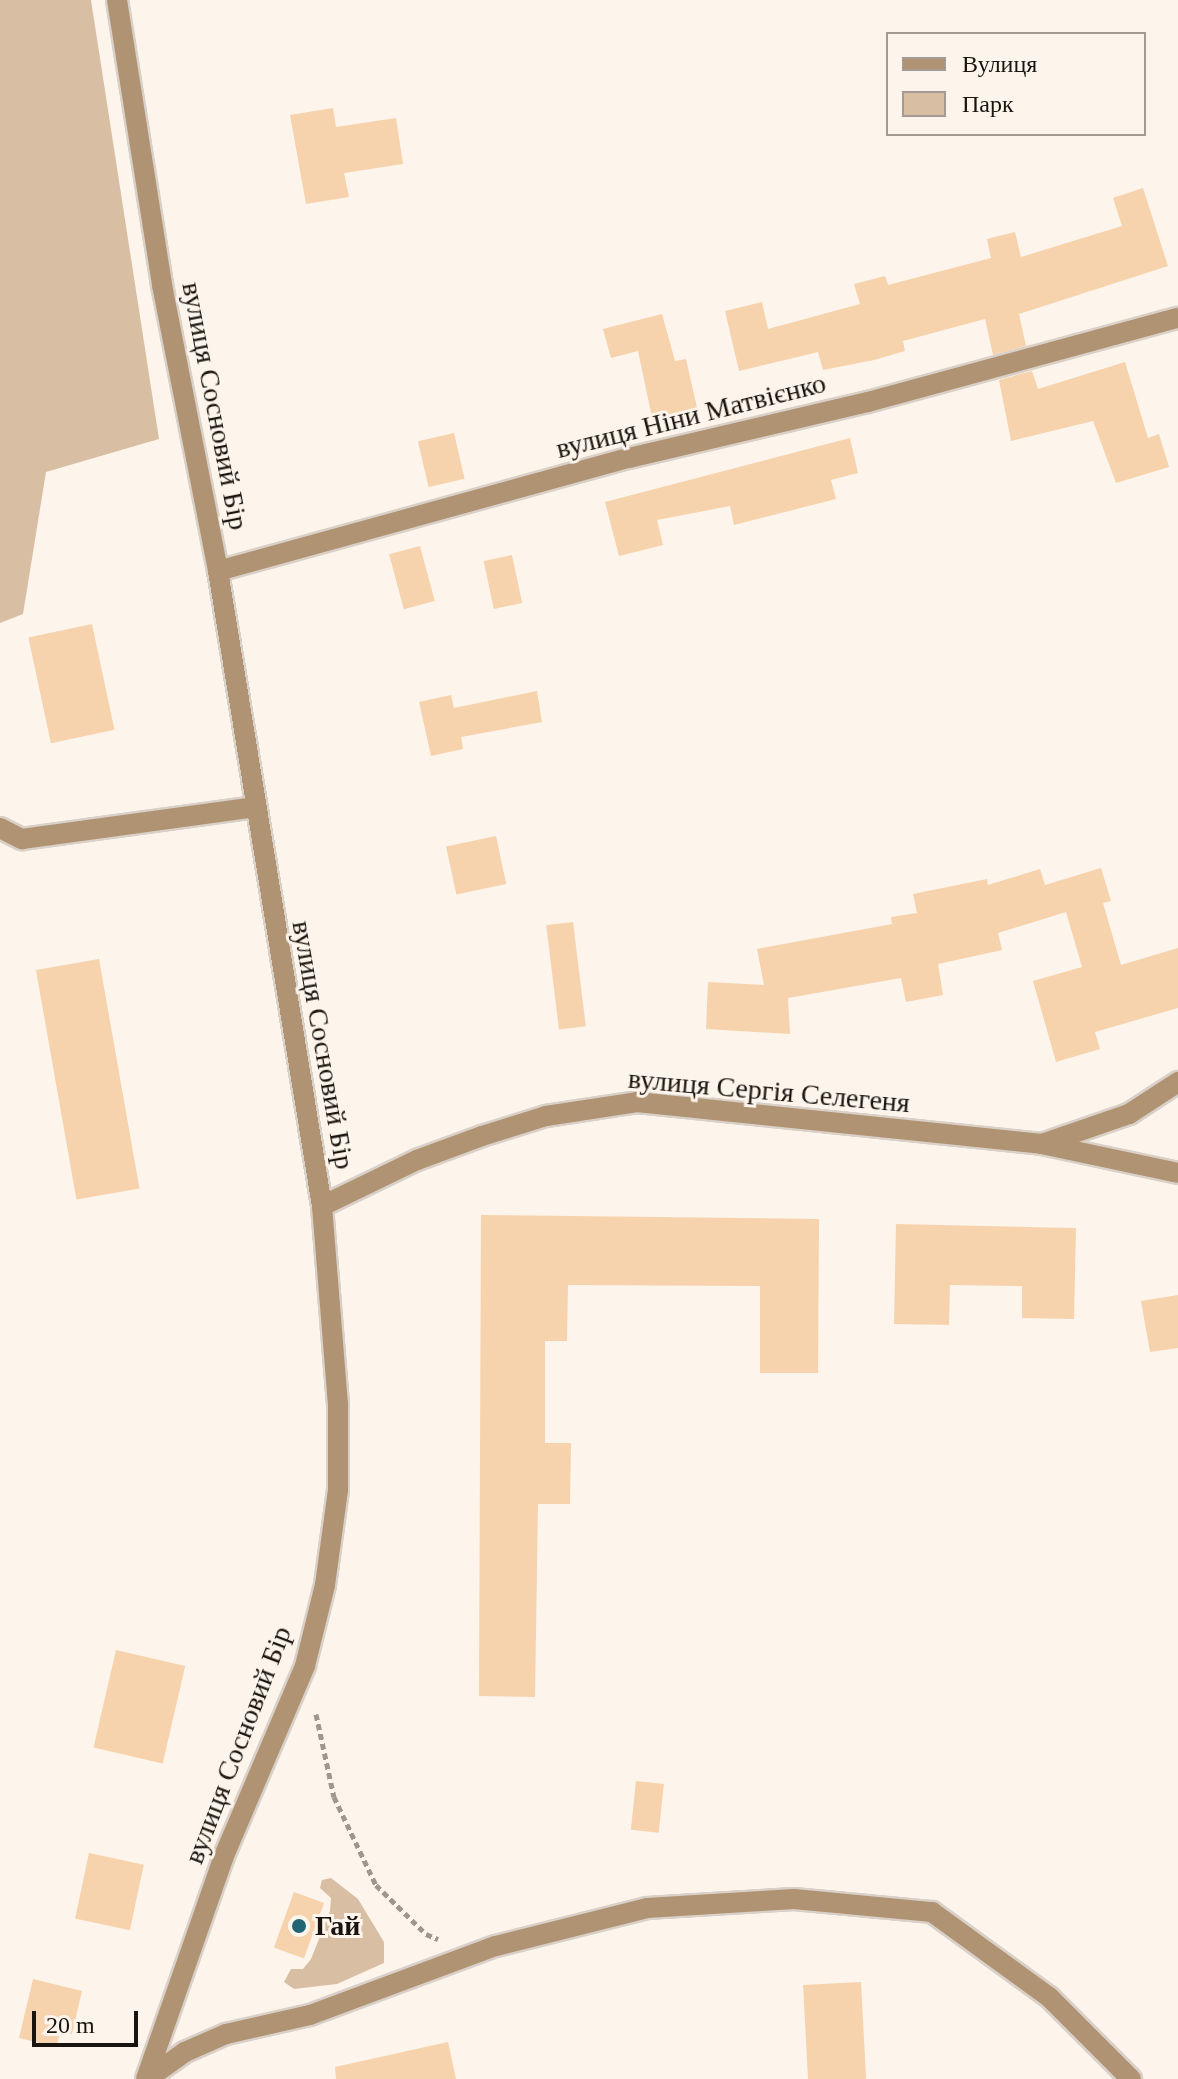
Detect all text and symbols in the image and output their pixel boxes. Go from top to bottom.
legend [886,32,1146,136]
text: Вулиця [962,51,1037,77]
text: Парк [962,91,1014,117]
street label: вулиця Сосновий Бір [174,279,256,533]
street label: вулиця Ніни Матвієнко [553,366,829,466]
street label: вулиця Сосновий Бір [285,918,361,1172]
street label: вулиця Сергія Селегеня [627,1062,911,1120]
street label: вулиця Сосновий Бір [177,1621,299,1869]
place label: Гай [315,1909,360,1943]
marker: Гай [290,1917,308,1935]
scale bar [36,1995,142,2045]
text: 20 m [46,2012,95,2038]

